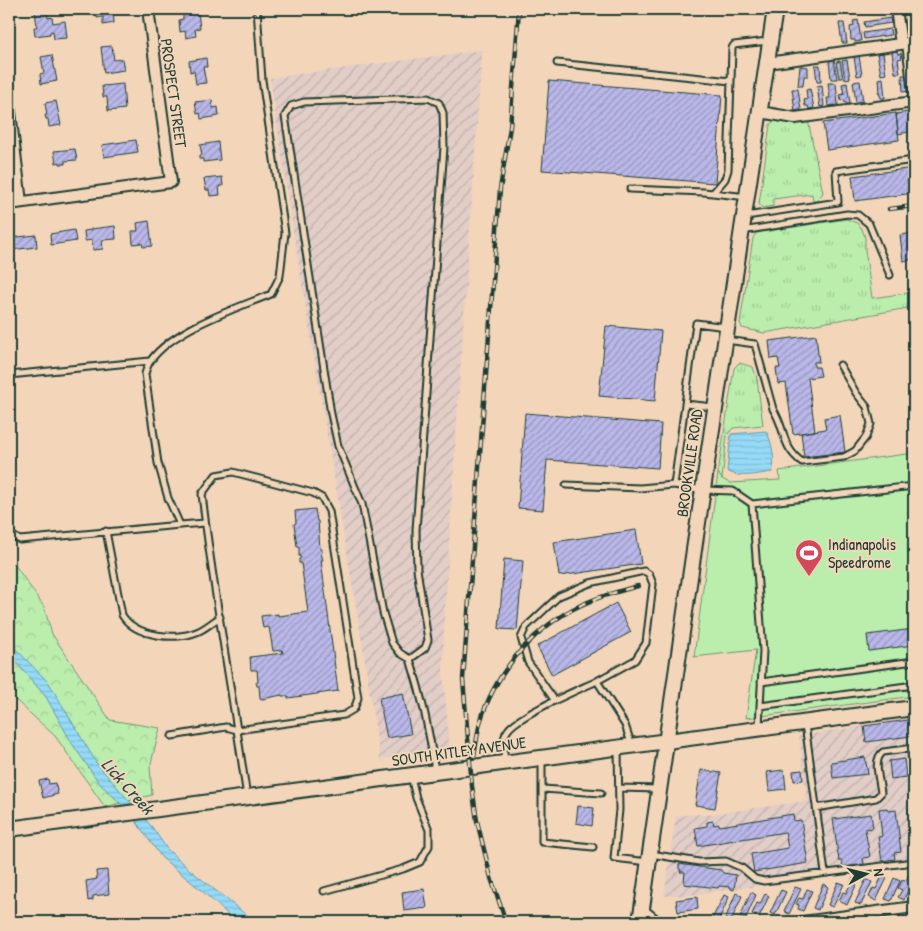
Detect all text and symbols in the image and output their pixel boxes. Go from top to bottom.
street label: PROSPECT STREET [155,37,193,149]
street label: BROOKVILLE ROAD [671,407,707,518]
place label: Indianapolis Speedrome [828,533,896,573]
sports icon: Indianapolis Speedrome [794,538,824,577]
street label: SOUTH KITLEY AVENUE [390,731,528,771]
water label: Lick Creek [96,752,161,821]
north arrow [840,848,890,898]
text: N [870,867,889,878]

